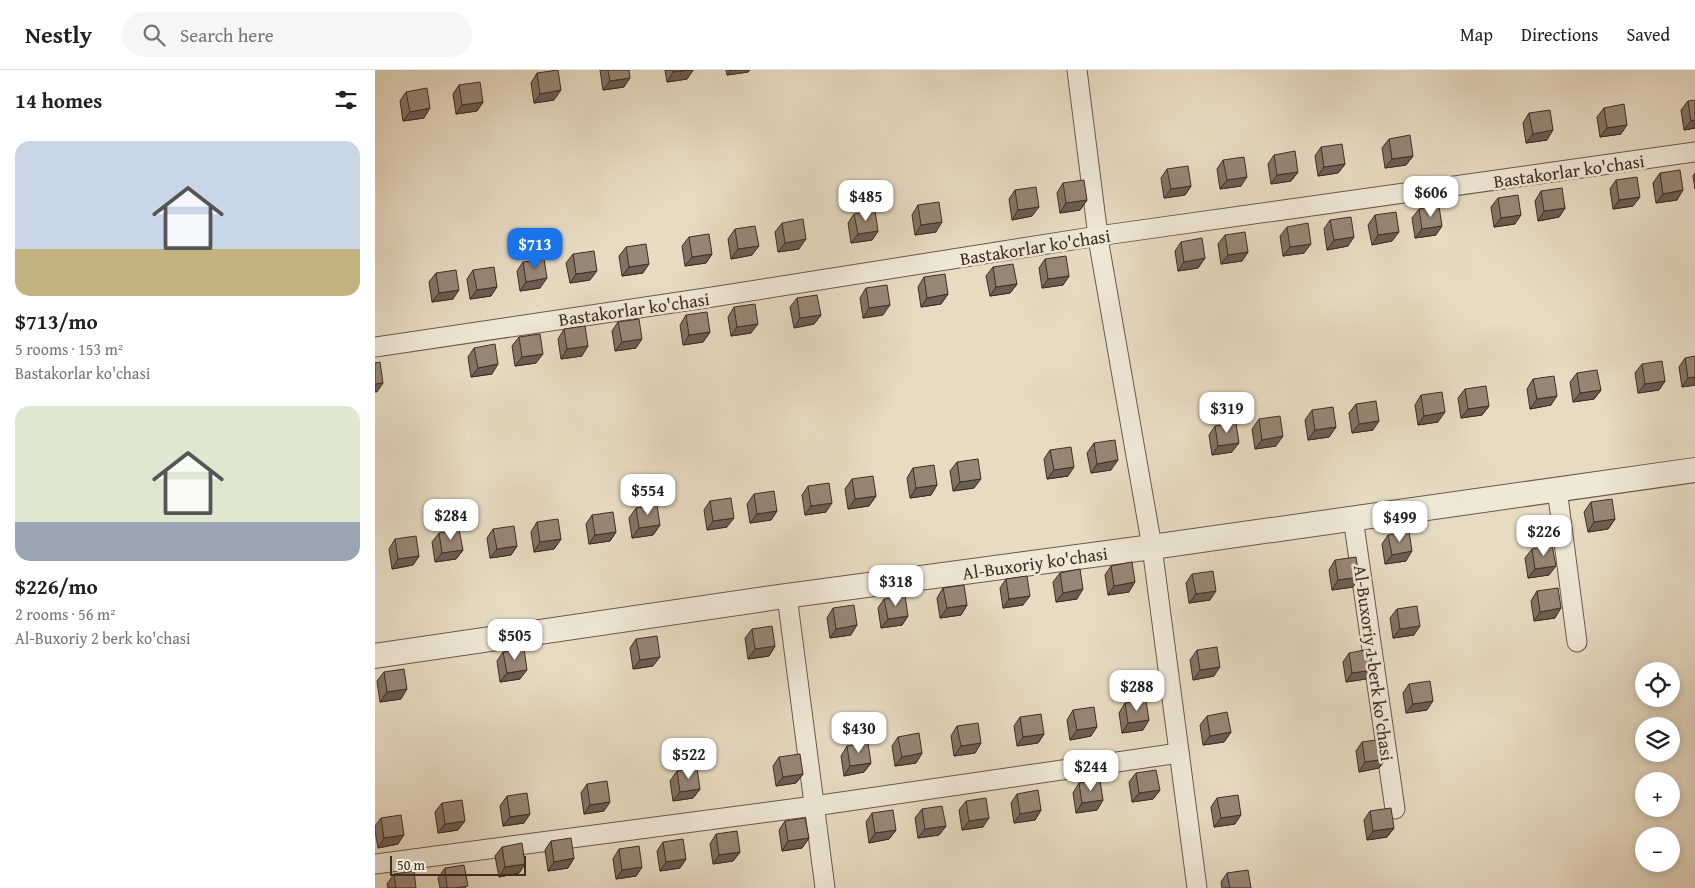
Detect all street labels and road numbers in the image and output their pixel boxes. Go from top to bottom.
street label: Bastakorlar ko'chasi [1492,147,1646,195]
street label: Bastakorlar ko'chasi [958,222,1112,272]
street label: Bastakorlar ko'chasi [557,285,711,333]
street label: Al-Buxoriy ko'chasi [961,539,1109,587]
street label: Al-Buxoriy 1 berk ko'chasi [1347,563,1401,763]

